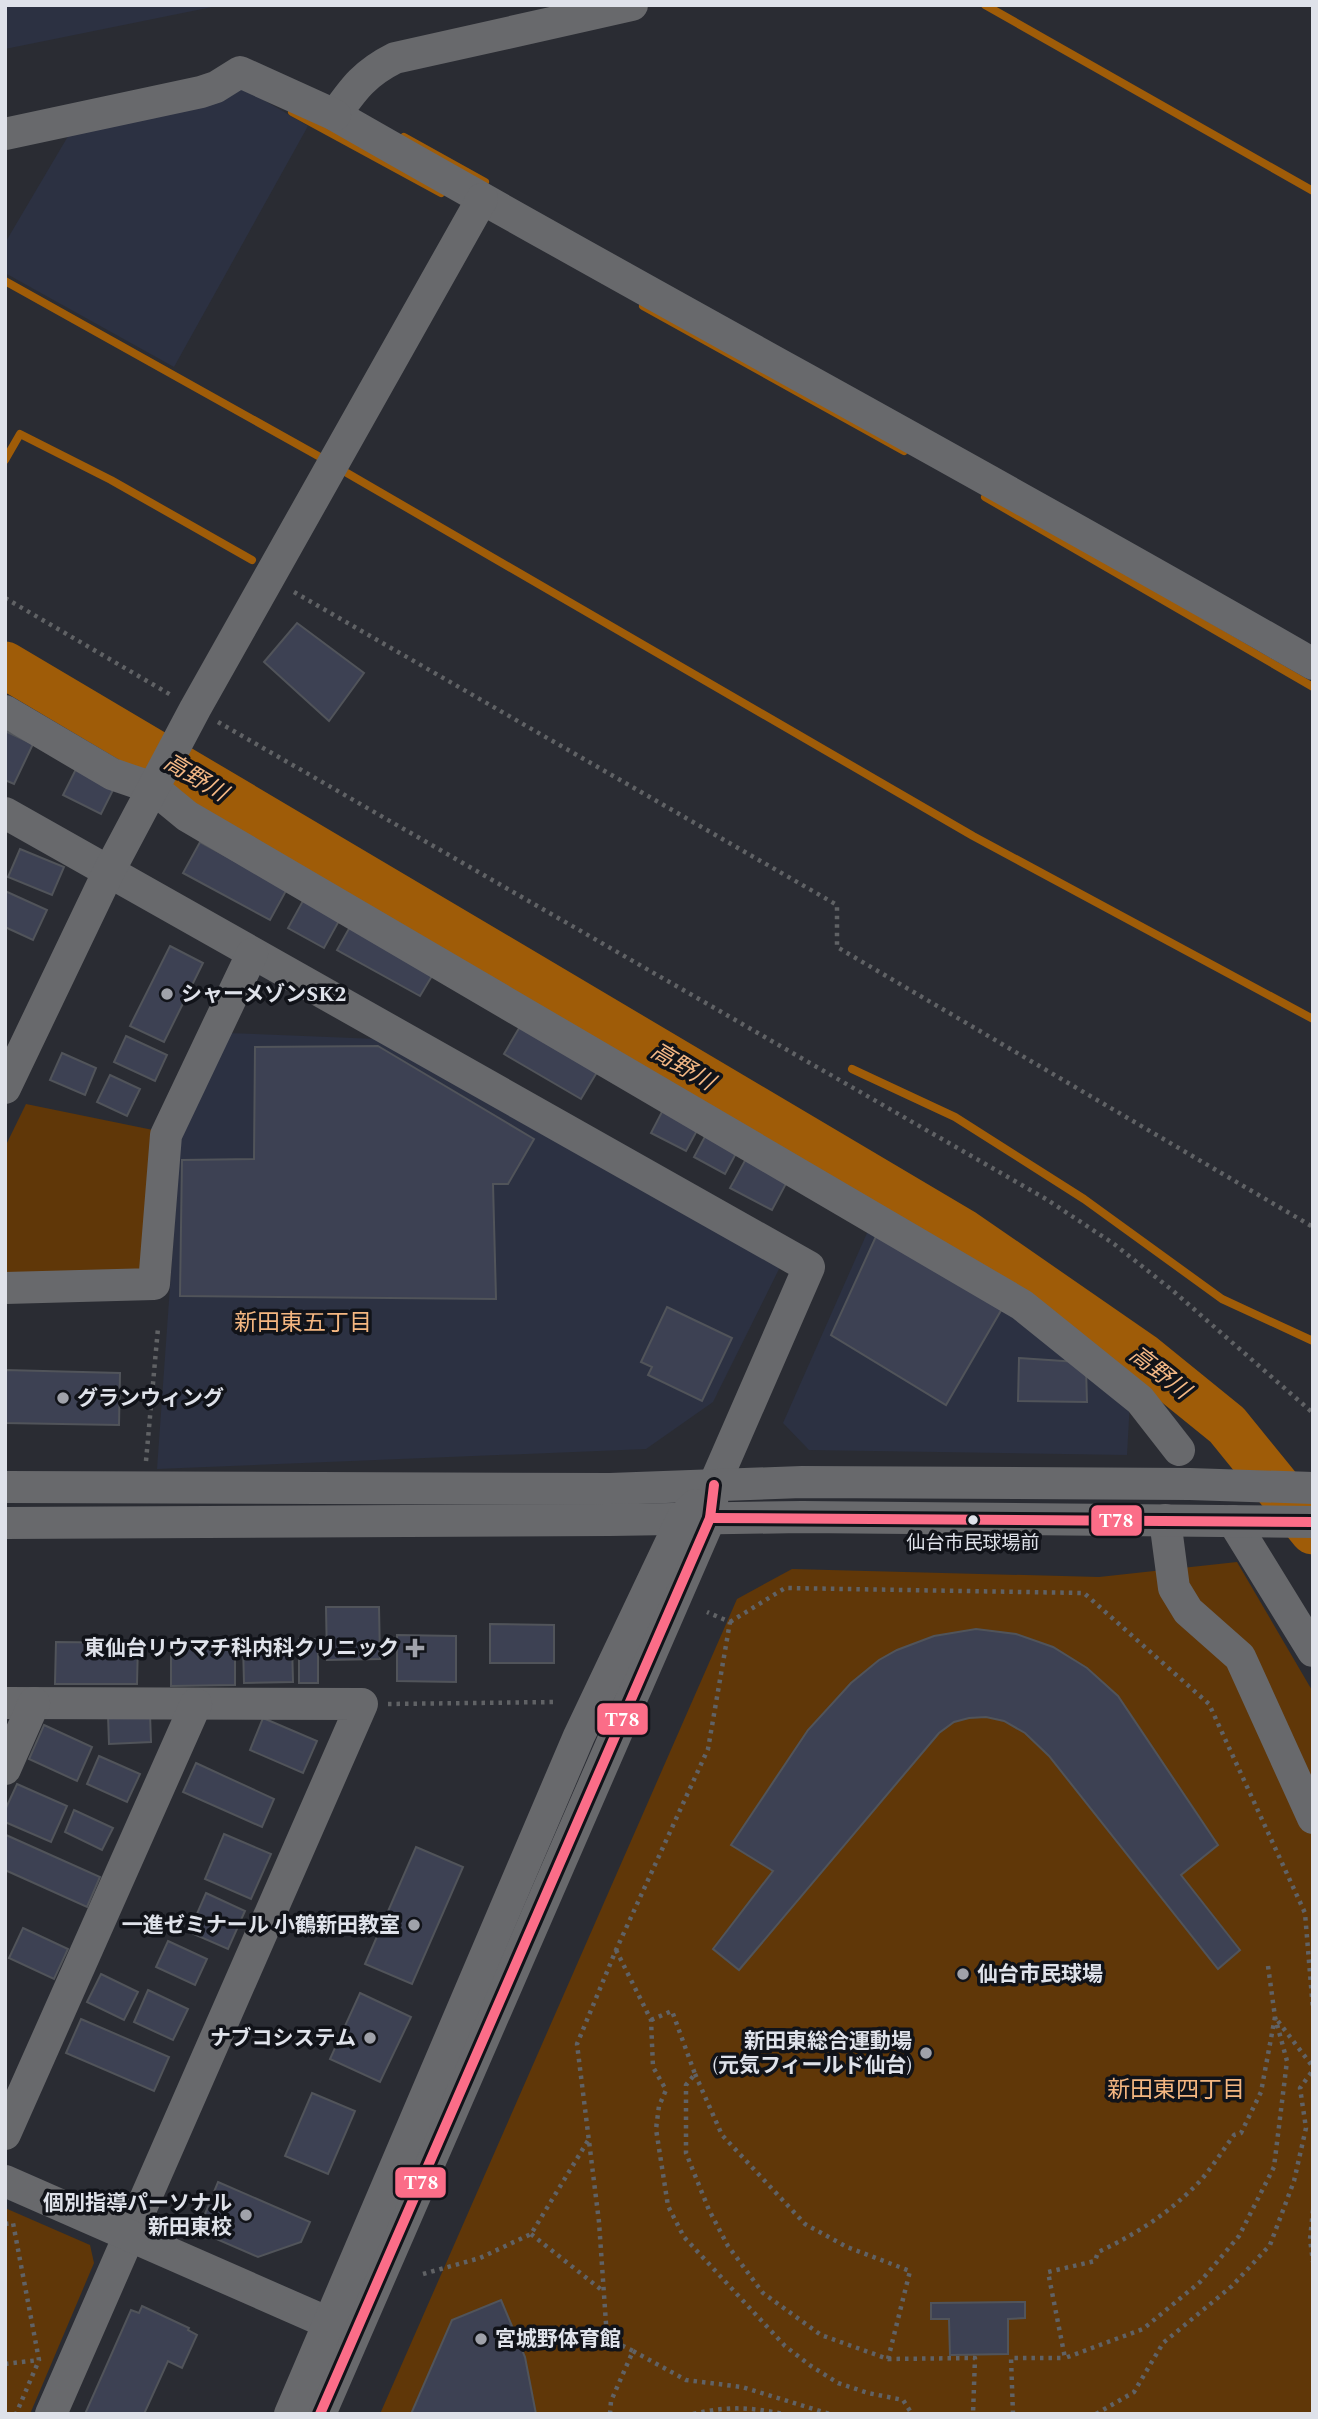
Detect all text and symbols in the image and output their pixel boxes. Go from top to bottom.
water label: 高野川 [157,746,236,813]
place label: シャーメゾンSK2 [181,979,346,1011]
marker: シャーメゾンSK2 [159,986,175,1002]
water label: 高野川 [644,1035,723,1102]
district label: 新田東五丁目 [234,1306,372,1341]
water label: 高野川 [1121,1338,1199,1410]
place label: グランウィング [77,1383,224,1415]
marker: グランウィング [55,1390,71,1406]
line badge: T78 [1090,1504,1143,1537]
text: T78 [1099,1507,1133,1536]
marker: 仙台市民球場前 [966,1513,980,1527]
place label: 仙台市民球場前 [906,1529,1040,1558]
place label: 東仙台リウマチ科内科クリニック [84,1633,399,1665]
marker: 東仙台リウマチ科内科クリニック [405,1638,425,1658]
line badge: T78 [596,1702,649,1736]
text: T78 [605,1706,639,1735]
place label: 一進ゼミナール 小鶴新田教室 [122,1910,400,1942]
marker: 一進ゼミナール 小鶴新田教室 [406,1917,422,1933]
place label: 仙台市民球場 [977,1959,1103,1991]
marker: 仙台市民球場 [955,1966,971,1982]
place label: ナブコシステム [210,2023,356,2055]
place label: 新田東総合運動場 (元気フィールド仙台) [712,2026,912,2082]
marker: ナブコシステム [362,2030,378,2046]
marker: 新田東総合運動場 (元気フィールド仙台) [918,2045,934,2061]
district label: 新田東四丁目 [1107,2073,1245,2108]
line badge: T78 [394,2166,447,2199]
text: T78 [404,2169,438,2198]
place label: 個別指導パーソナル 新田東校 [43,2188,232,2244]
marker: 個別指導パーソナル 新田東校 [238,2207,254,2223]
place label: 宮城野体育館 [495,2324,621,2356]
marker: 宮城野体育館 [473,2331,489,2347]

